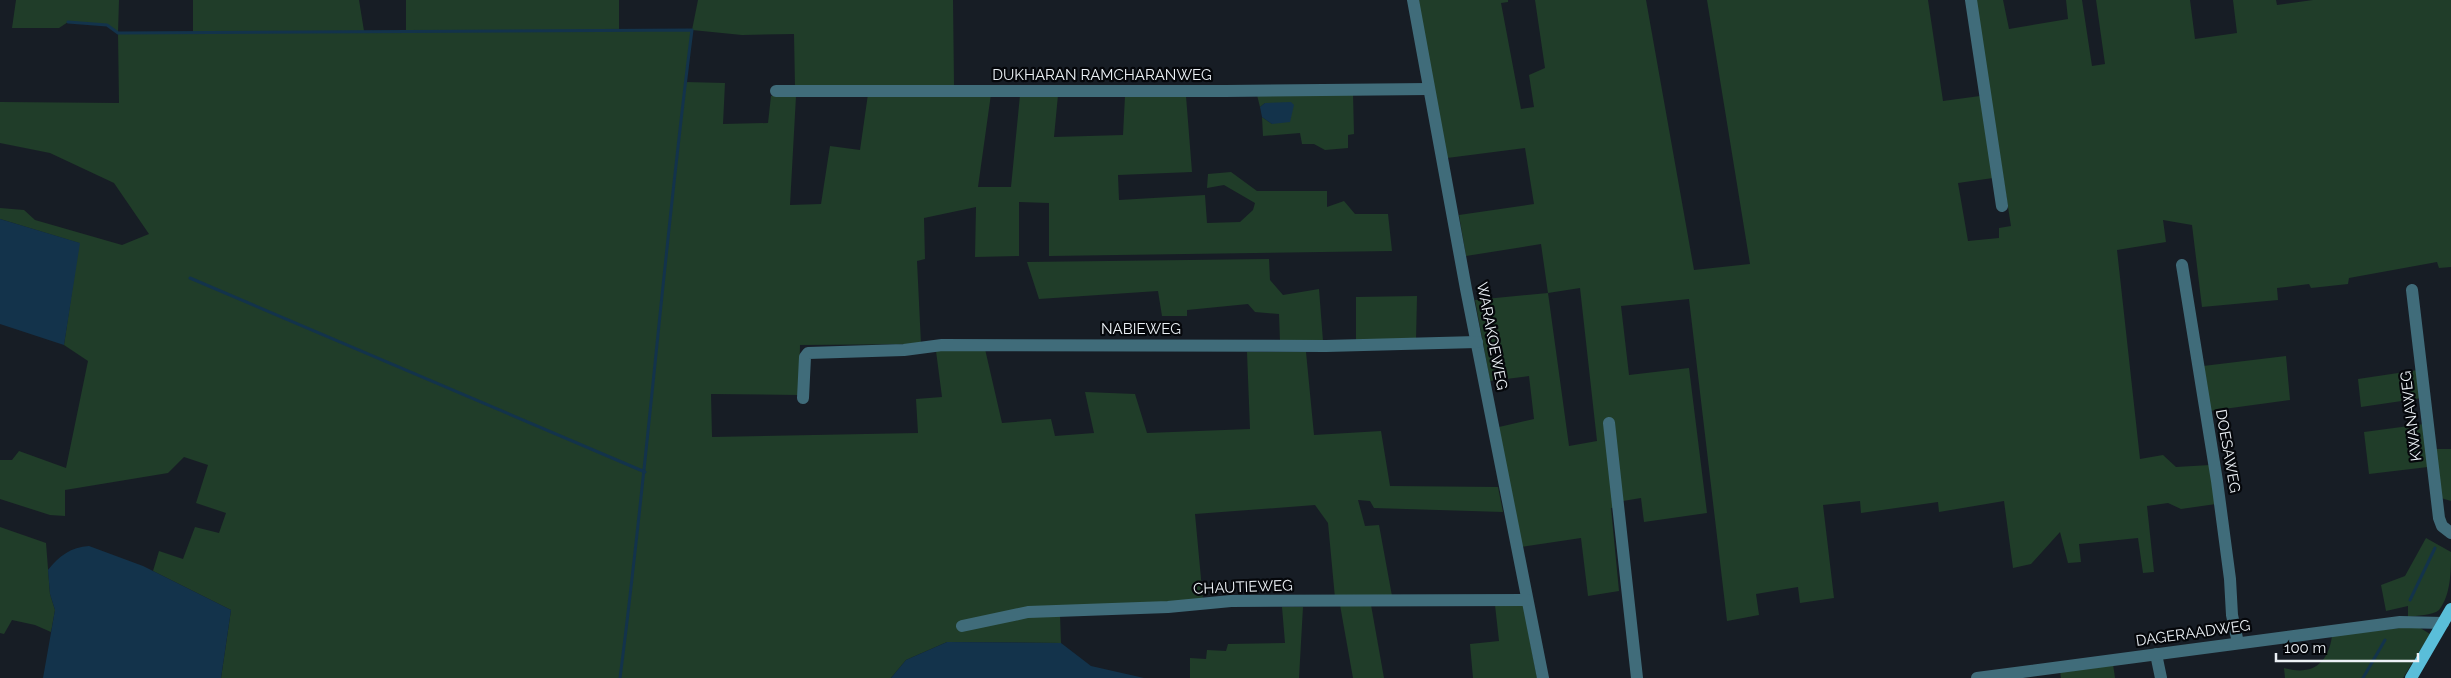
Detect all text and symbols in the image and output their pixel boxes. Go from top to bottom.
street label: DUKHARAN RAMCHARANWEG [992,66,1212,84]
street label: WARAKOEWEG [1473,280,1511,392]
street label: NABIEWEG [1101,320,1181,338]
street label: KWANAWEG [2397,370,2425,462]
street label: DOESAWEG [2212,408,2244,494]
street label: CHAUTIEWEG [1193,576,1293,598]
street label: DAGERAADWEG [2134,616,2252,650]
scale bar [2276,630,2418,662]
text: 100 m [2284,639,2326,657]

